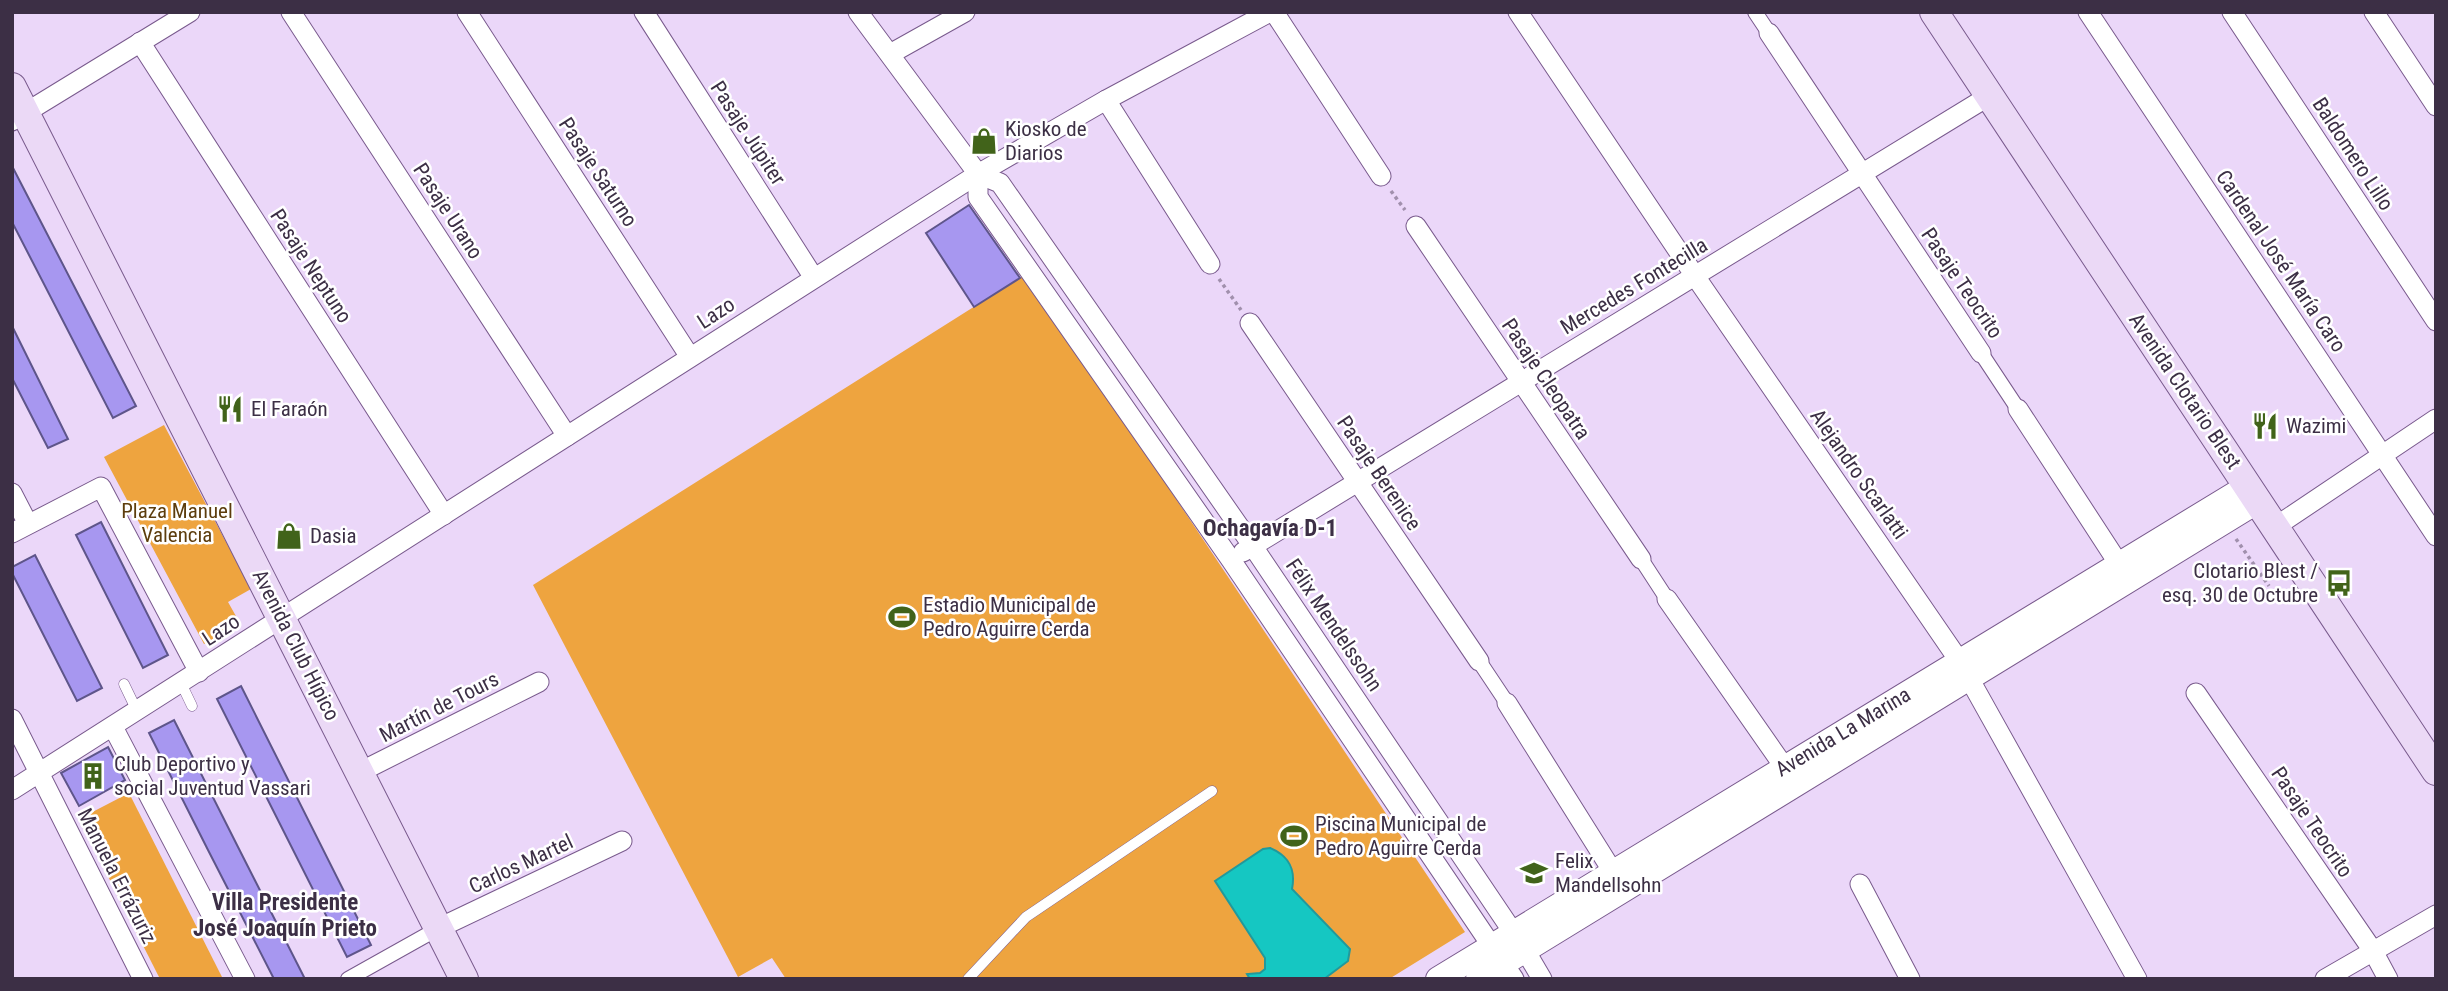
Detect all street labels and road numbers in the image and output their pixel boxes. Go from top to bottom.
street label: Pasaje Júpiter [706,77,790,189]
street label: Baldomero Lillo [2308,93,2398,215]
street label: Pasaje Saturno [554,113,642,231]
street label: Pasaje Urano [408,159,488,263]
street label: Cardenal José María Caro [2211,166,2351,356]
street label: Pasaje Neptuno [265,205,357,327]
street label: Pasaje Teocrito [1916,223,2008,343]
street label: Mercedes Fontecilla [1556,233,1712,339]
street label: Lazo [693,292,739,334]
street label: Avenida Clotario Blest [2124,309,2246,473]
street label: Pasaje Cleopatra [1497,314,1595,444]
street label: Alejandro Scarlatti [1805,405,1913,543]
street label: Pasaje Berenice [1332,411,1426,535]
street label: Félix Mendelssohn [1281,554,1387,696]
street label: Avenida Club Hípico [248,566,344,724]
street label: Lazo [198,609,244,651]
street label: Martín de Tours [376,667,502,747]
street label: Avenida La Marina [1771,682,1915,782]
street label: Pasaje Teocrito [2266,762,2358,882]
street label: Manuela Errázuriz [73,804,161,948]
street label: Carlos Martel [465,829,577,899]

